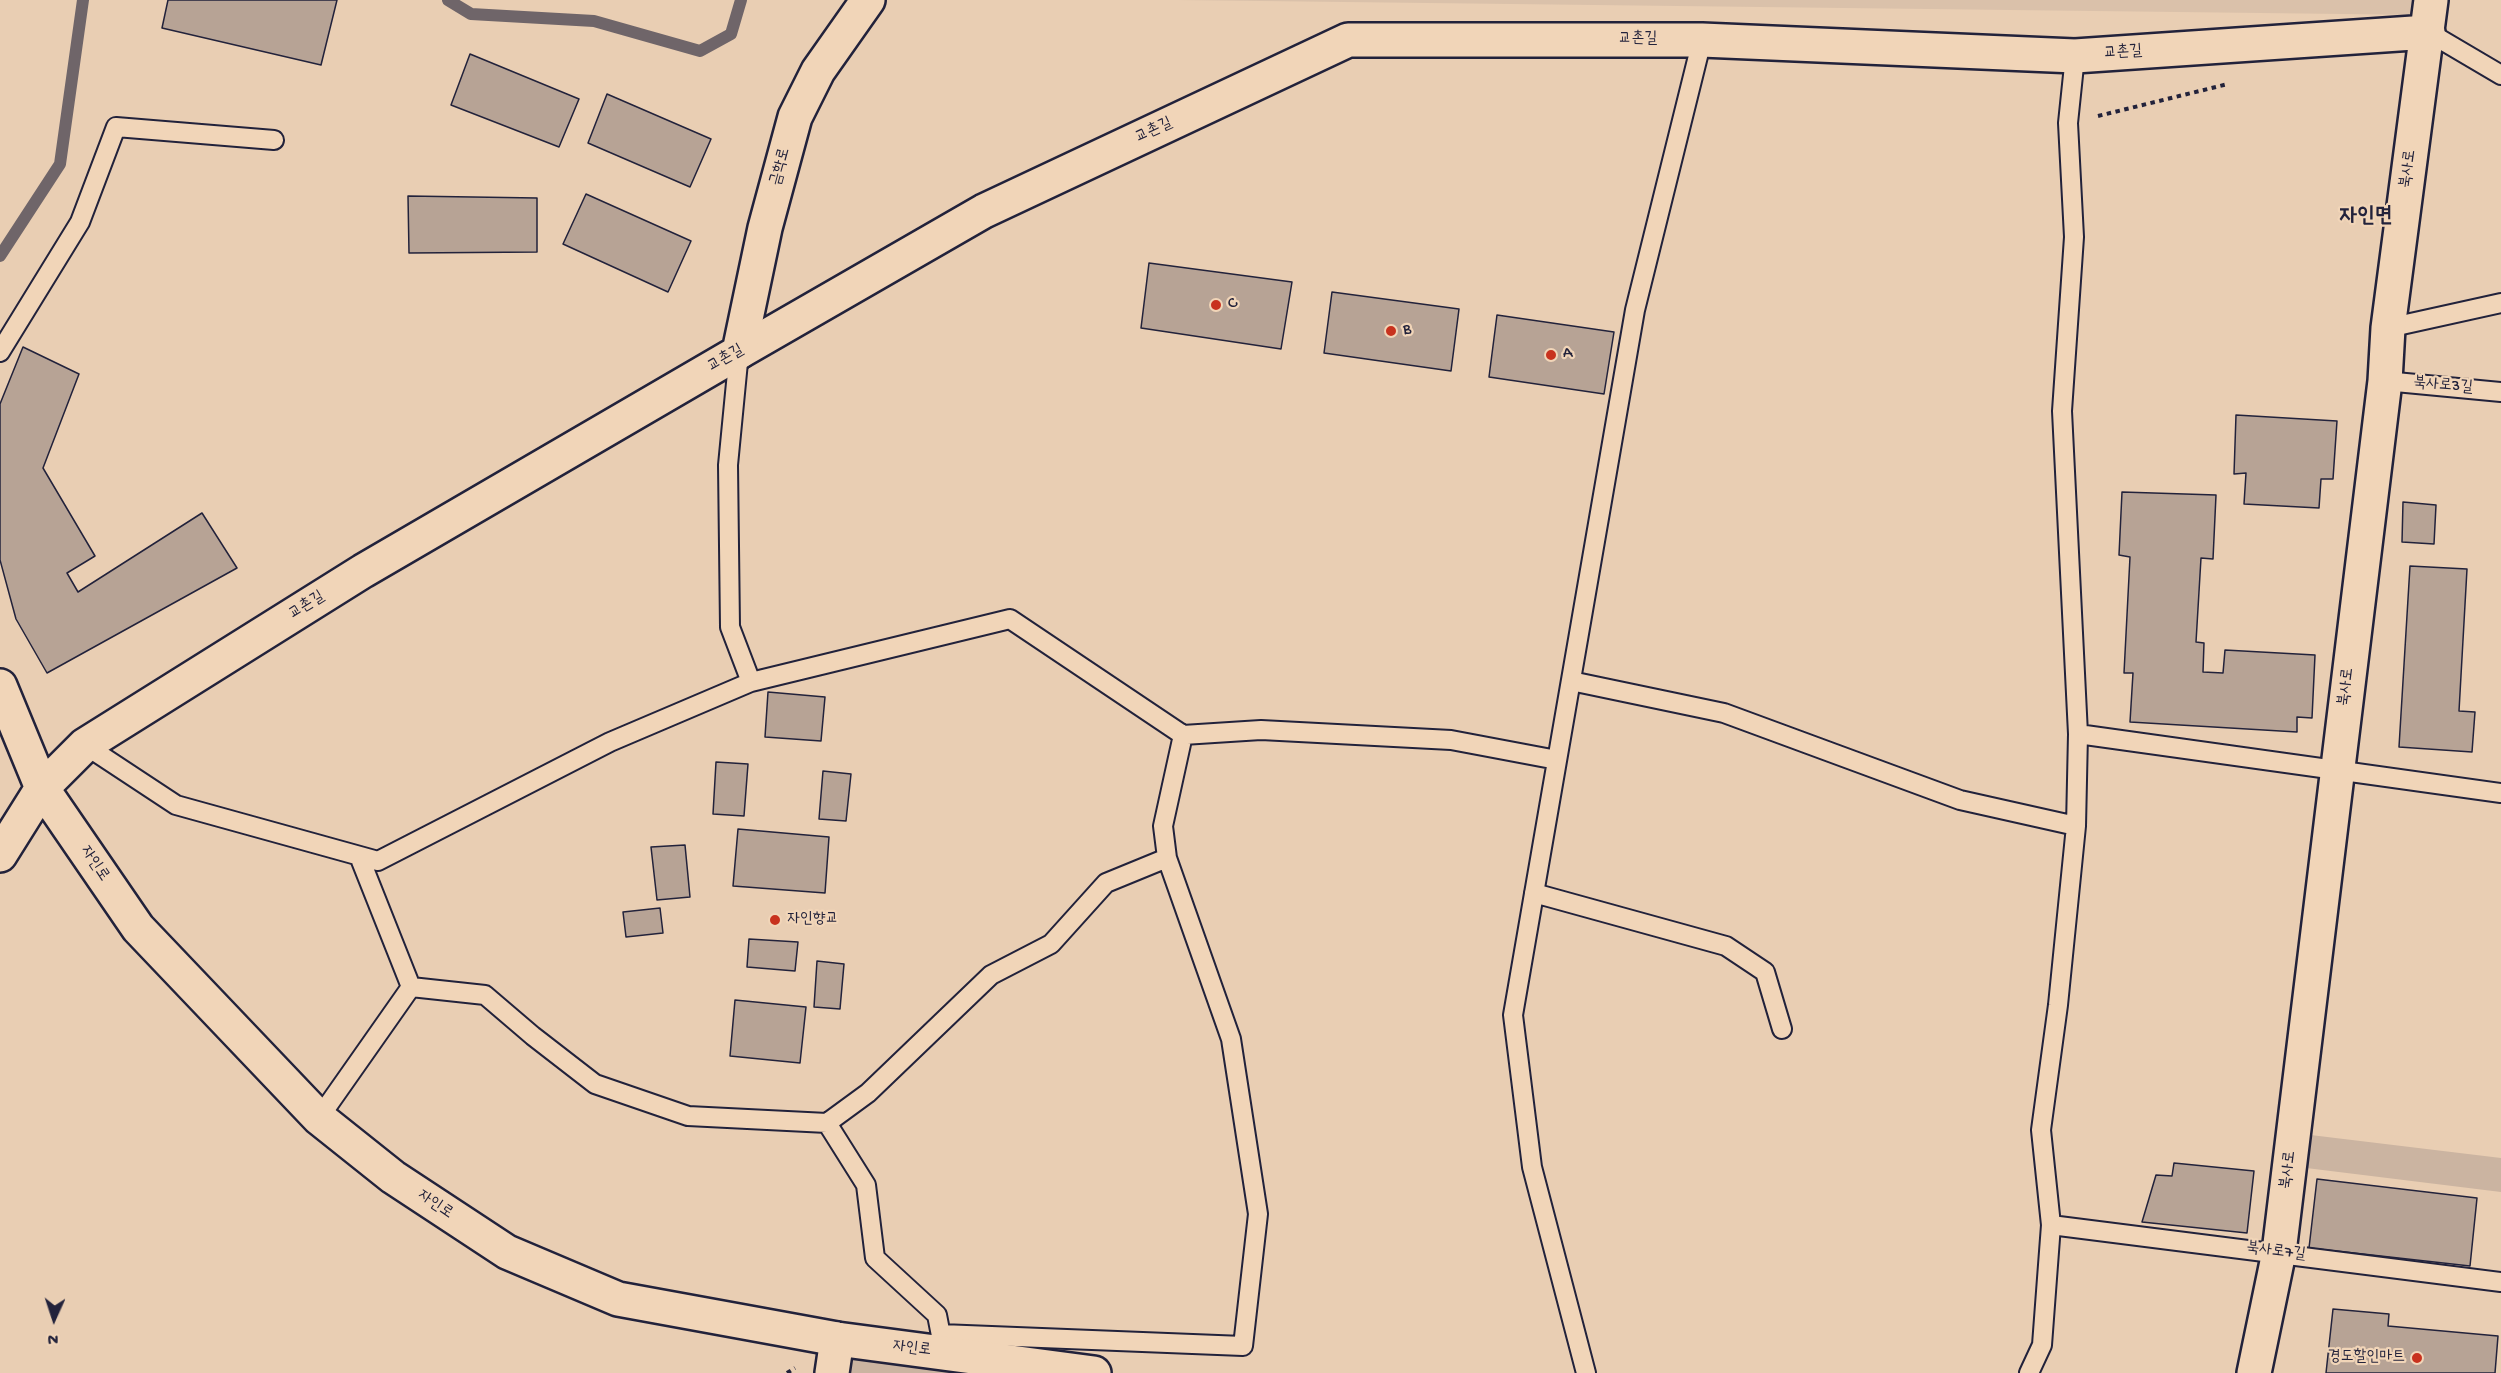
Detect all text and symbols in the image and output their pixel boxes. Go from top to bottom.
street label: 교촌길 [1619,30,1657,50]
street label: 교촌길 [2103,42,2143,64]
street label: 교촌길 [1132,114,1176,148]
street label: 금학로 [767,146,795,188]
street label: 북사로 [2397,149,2421,189]
district label: 자인면 [2339,205,2393,231]
place label: C [1228,295,1237,315]
marker: C [1209,298,1223,312]
place label: B [1403,321,1411,341]
marker: B [1384,324,1398,338]
street label: 교촌길 [704,341,748,377]
place label: A [1563,345,1572,365]
marker: A [1544,348,1558,362]
street label: 북사로3길 [2412,374,2474,398]
street label: 교촌길 [286,588,328,624]
street label: 북사로 [2335,667,2359,707]
street label: 자인로 [75,843,113,885]
place label: 자인향교 [787,910,838,930]
marker: 자인향교 [768,913,782,927]
street label: 북사로 [2277,1150,2301,1190]
street label: 자인로 [414,1186,456,1224]
street label: 북사로7길 [2245,1239,2307,1265]
north arrow [24,1289,84,1349]
text: N [47,1328,59,1347]
street label: 자인로 [892,1337,932,1361]
place label: 경도할인마트 [2328,1348,2405,1368]
marker: 경도할인마트 [2410,1351,2424,1365]

